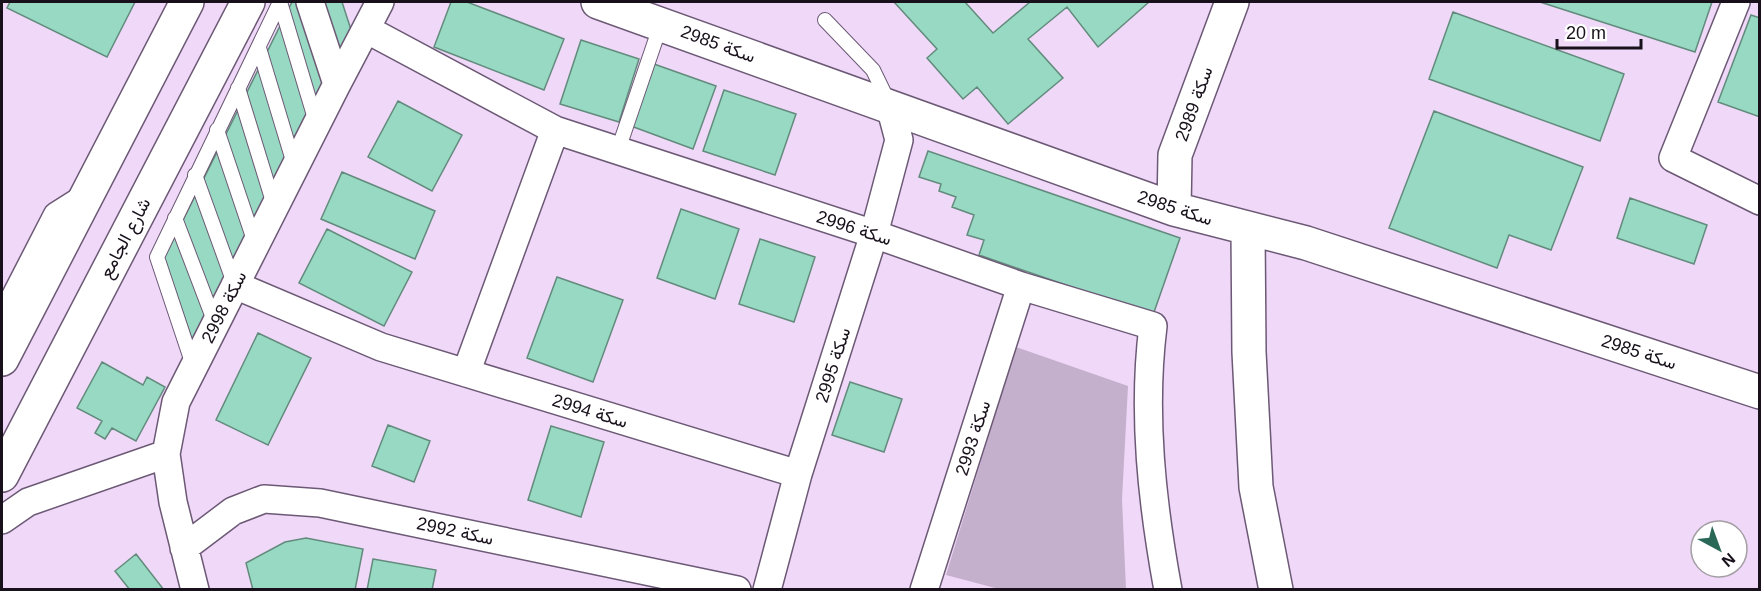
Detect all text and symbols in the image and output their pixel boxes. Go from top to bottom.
scale bar [1557,12,1641,50]
street label: سكة 2985 [678,21,758,67]
text: 20 m [1566,23,1606,43]
street label: سكة 2989 [1171,64,1217,144]
street label: سكة 2985 [1135,186,1215,230]
street label: شارع الجامع [96,194,156,282]
street label: سكة 2996 [814,206,894,250]
street label: سكة 2998 [197,268,251,346]
street label: سكة 2995 [811,325,855,405]
street label: سكة 2985 [1599,330,1679,374]
street label: سكة 2994 [550,390,630,432]
street label: سكة 2993 [951,398,995,478]
street label: سكة 2992 [415,513,495,549]
north arrow [1689,519,1749,579]
text: N [1719,550,1738,570]

